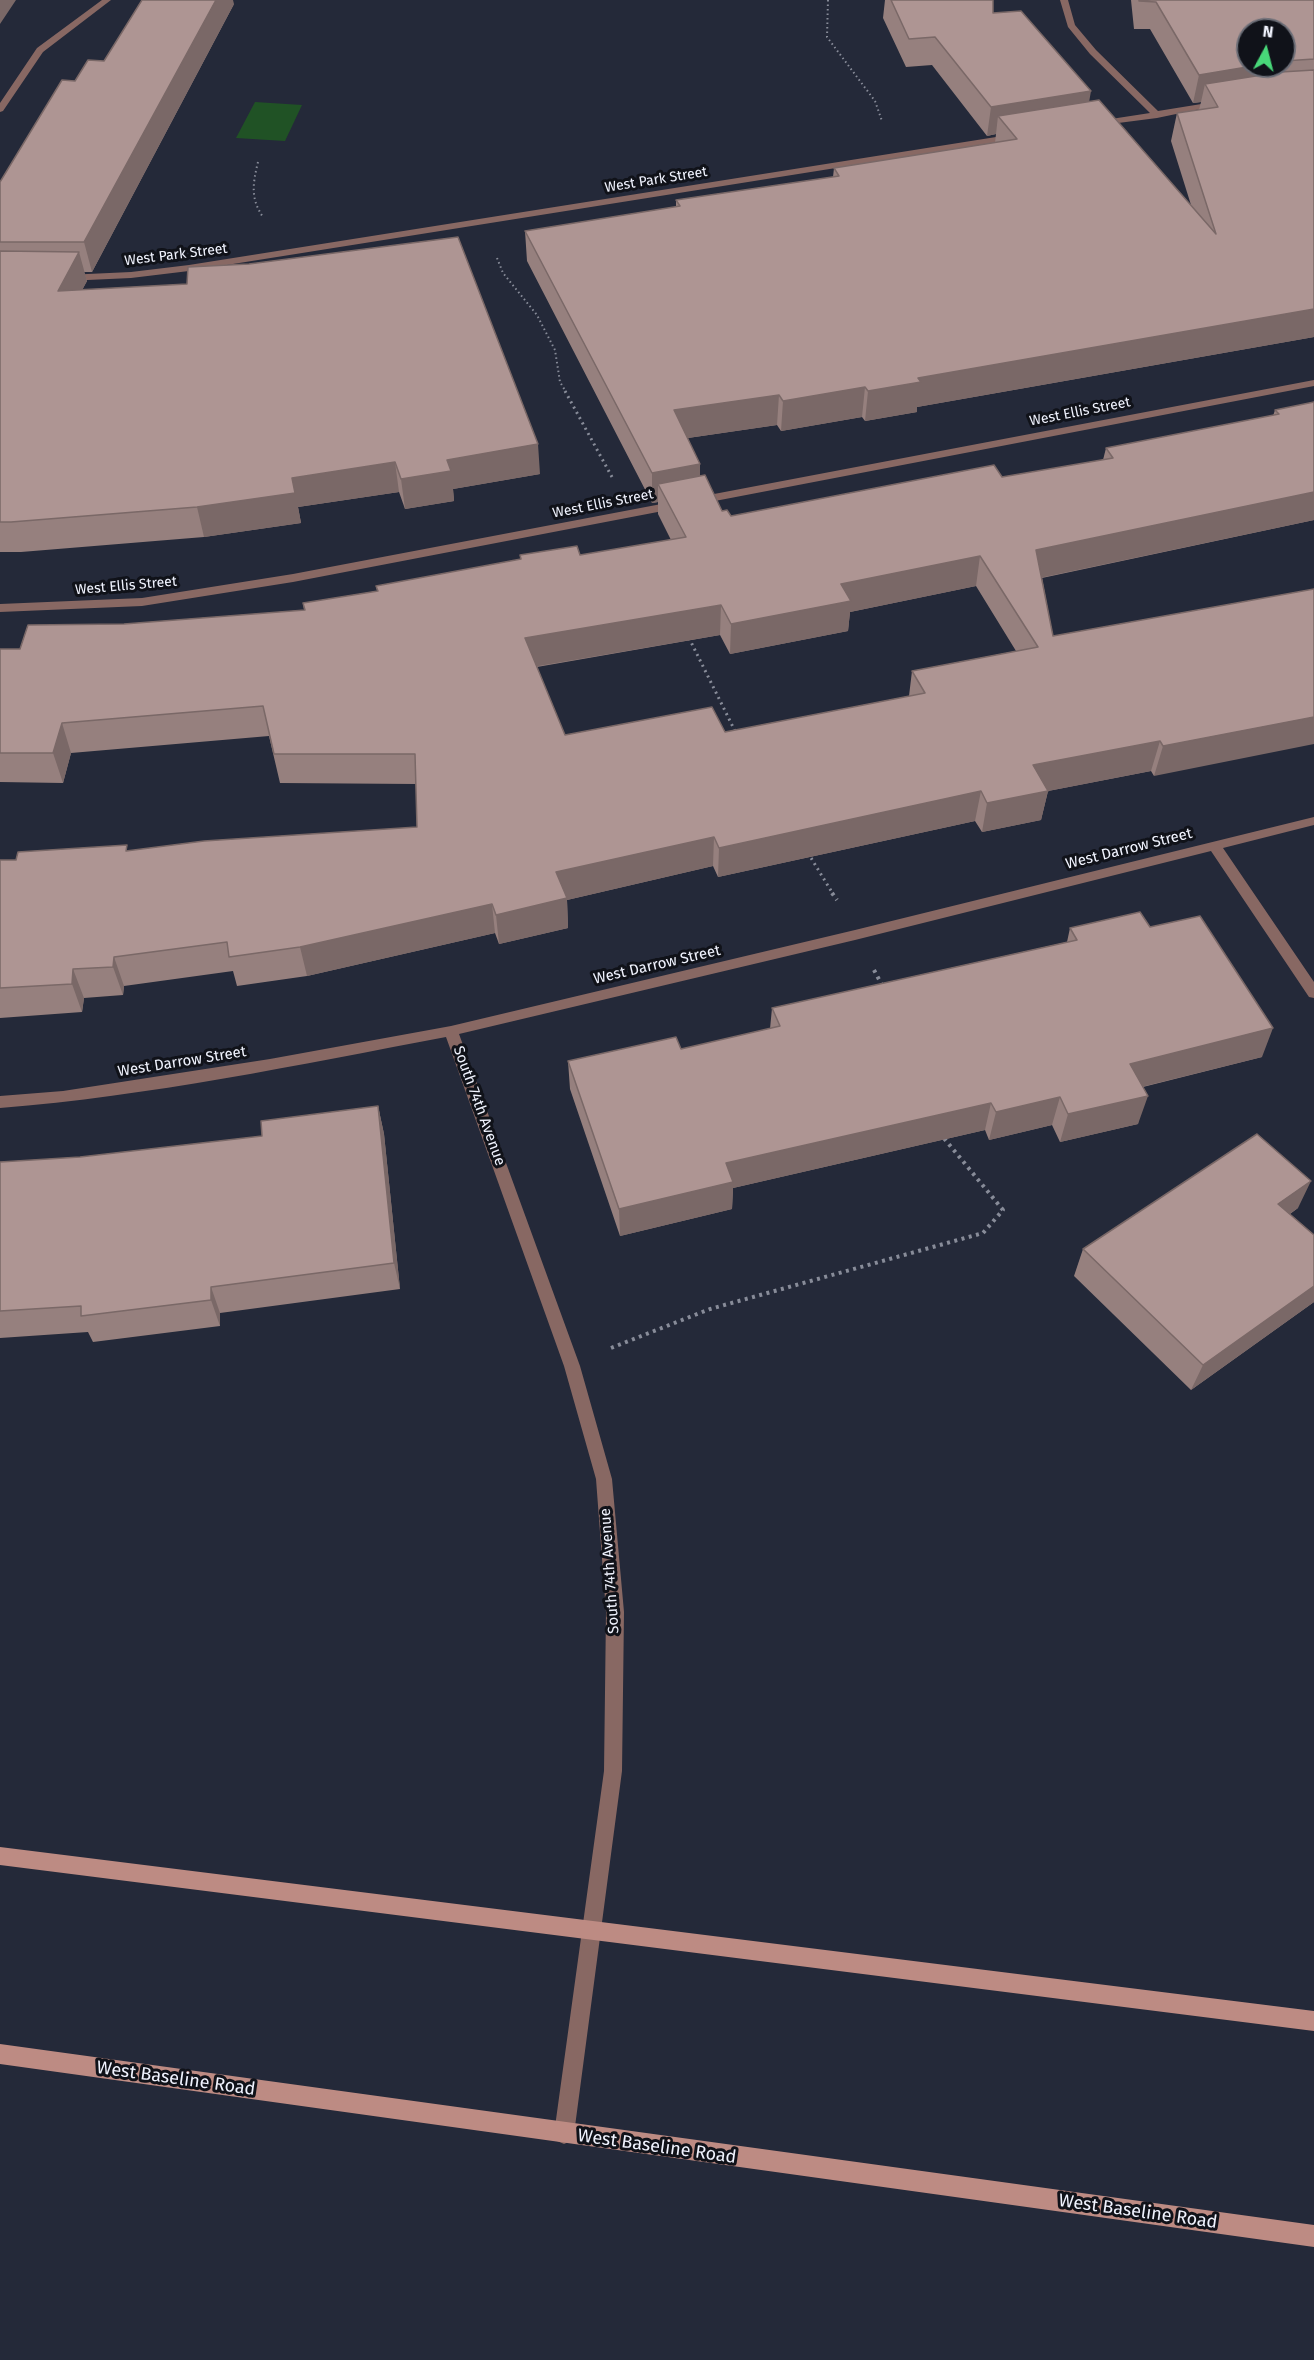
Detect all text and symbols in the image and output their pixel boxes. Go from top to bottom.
north arrow [1236,18,1296,78]
text: N [1262,22,1274,42]
street label: West Park Street [604,164,708,196]
street label: West Park Street [124,240,228,270]
street label: West Ellis Street [1028,394,1132,430]
street label: West Ellis Street [551,486,655,522]
street label: West Ellis Street [74,573,178,599]
street label: West Darrow Street [1064,825,1194,873]
street label: West Darrow Street [592,942,722,988]
street label: West Darrow Street [116,1043,248,1081]
street label: South 74th Avenue [449,1044,509,1168]
street label: South 74th Avenue [597,1508,623,1634]
street label: West Baseline Road [95,2057,257,2101]
street label: West Baseline Road [576,2125,738,2169]
street label: West Baseline Road [1057,2190,1219,2234]

